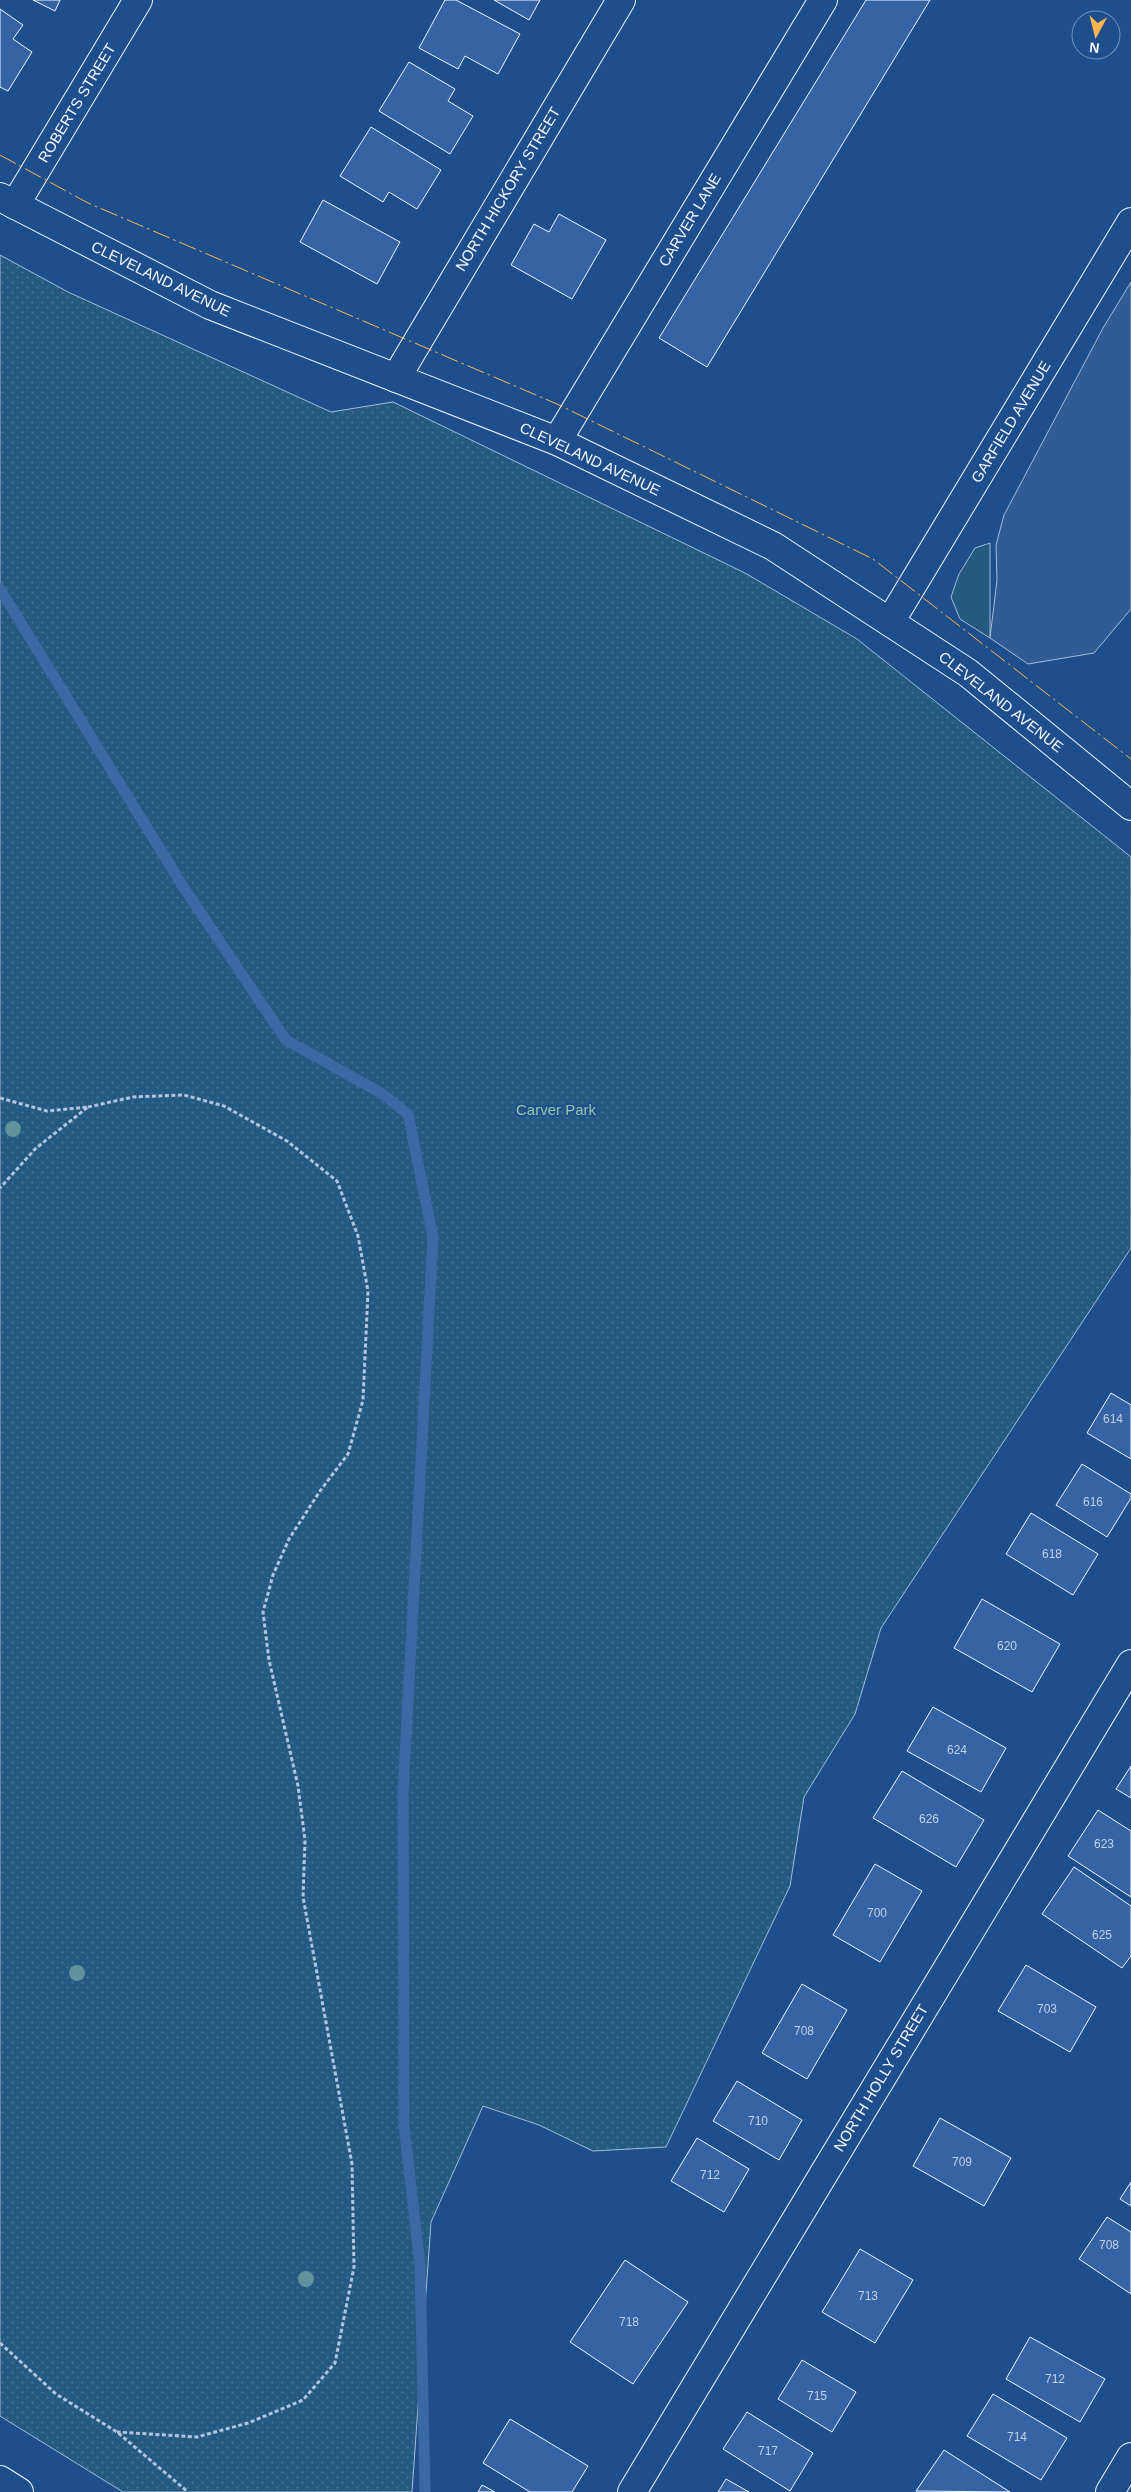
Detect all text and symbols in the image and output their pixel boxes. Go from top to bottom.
north arrow [1071,10,1121,60]
text: N [1088,39,1100,56]
street label: ROBERTS STREET [34,40,119,165]
street label: NORTH HICKORY STREET [452,104,563,274]
street label: CARVER LANE [655,170,724,269]
street label: CLEVELAND AVENUE [89,237,234,320]
street label: GARFIELD AVENUE [968,358,1054,486]
street label: CLEVELAND AVENUE [517,418,663,499]
street label: CLEVELAND AVENUE [936,648,1067,755]
park label: Carver Park [516,1101,597,1118]
house number: 614 [1103,1412,1123,1426]
house number: 616 [1083,1495,1103,1509]
house number: 618 [1042,1547,1062,1561]
house number: 620 [997,1639,1017,1653]
house number: 624 [947,1743,967,1757]
house number: 626 [919,1812,939,1826]
house number: 623 [1094,1837,1114,1851]
house number: 700 [867,1906,887,1920]
house number: 625 [1092,1928,1112,1942]
street label: NORTH HOLLY STREET [830,2001,931,2154]
house number: 703 [1037,2002,1057,2016]
house number: 708 [794,2024,814,2038]
house number: 710 [748,2114,768,2128]
house number: 709 [952,2155,972,2169]
house number: 712 [700,2168,720,2182]
house number: 708 [1099,2238,1119,2252]
house number: 713 [858,2289,878,2303]
house number: 718 [619,2315,639,2329]
house number: 712 [1045,2372,1065,2386]
house number: 715 [807,2389,827,2403]
house number: 714 [1007,2430,1027,2444]
house number: 717 [758,2444,778,2458]

